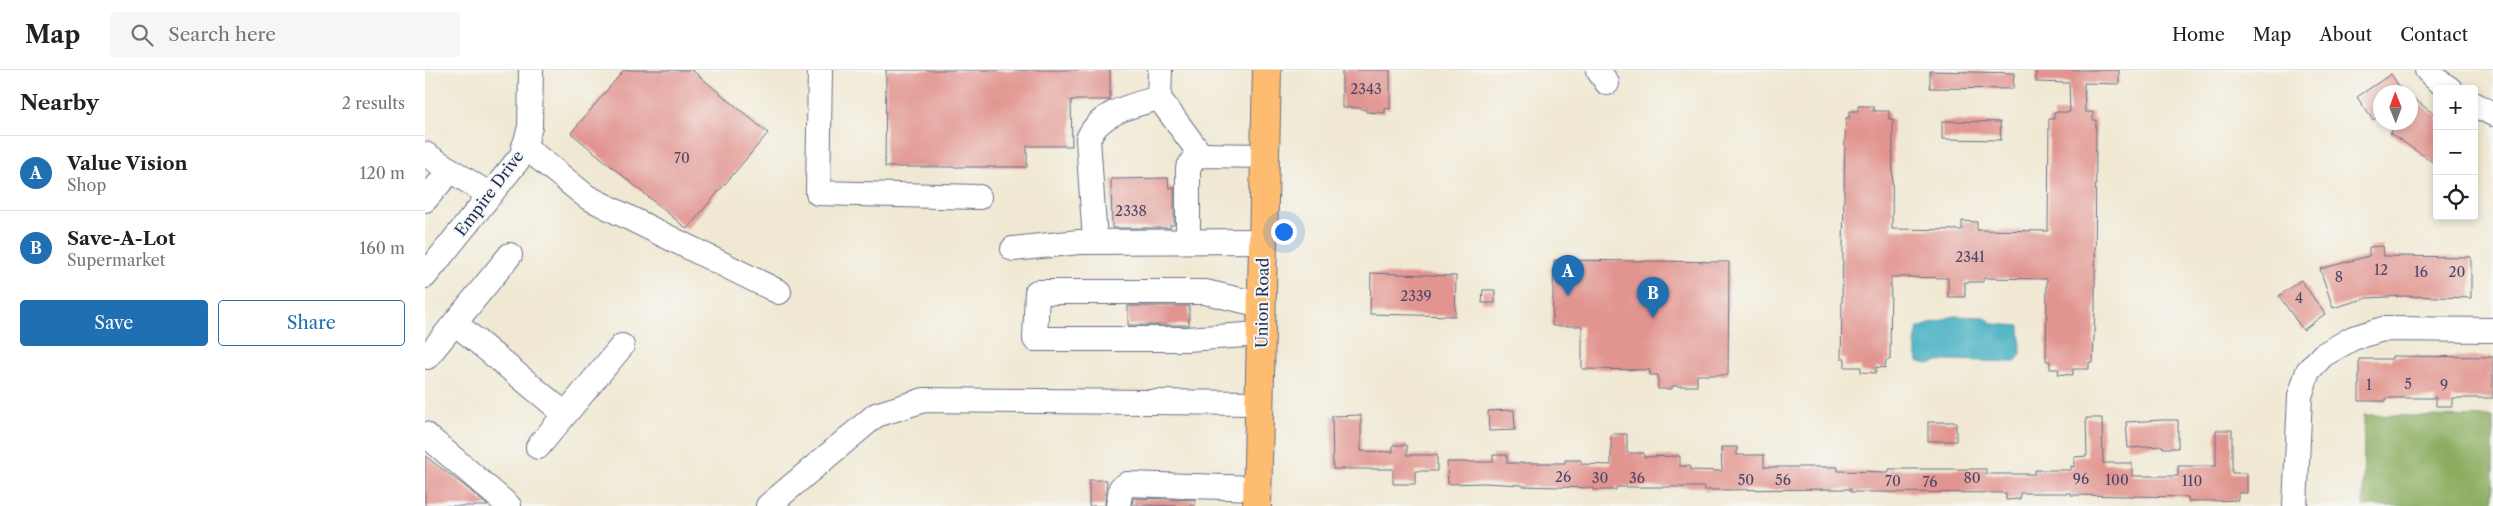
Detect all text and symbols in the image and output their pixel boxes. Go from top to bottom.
search box [110,12,460,57]
text: Map [25,20,80,49]
icon: search [128,21,156,49]
text: Search here [168,23,276,46]
text: Home [2172,24,2225,46]
text: Map [2253,24,2291,46]
text: About [2319,24,2372,46]
text: Contact [2400,24,2468,46]
house number: 2343 [1350,80,1382,98]
north arrow [2373,85,2418,130]
map controls [2433,85,2478,220]
button: + [2433,85,2478,130]
text: Nearby [20,90,99,115]
text: 2 results [342,93,405,113]
button: − [2433,130,2478,175]
street label: Empire Drive [450,146,528,240]
house number: 70 [674,149,690,167]
text: Value Vision [67,152,188,175]
text: A [30,163,42,183]
text: 120 m [360,163,405,183]
text: Shop [67,175,106,195]
button: locate [2433,175,2478,220]
house number: 2338 [1115,202,1147,220]
your location [1271,219,1297,245]
text: Save-A-Lot [67,227,176,250]
text: B [30,238,42,258]
text: 160 m [360,238,405,258]
house number: 2341 [1955,248,1985,266]
text: Supermarket [67,250,165,270]
pin: A [1552,255,1584,296]
street label: Union Road [1251,257,1273,348]
house number: 12 [2374,261,2388,279]
house number: 16 [2414,263,2428,281]
house number: 20 [2449,263,2466,281]
house number: 8 [2335,268,2343,286]
pin: B [1637,277,1669,318]
house number: 2339 [1400,287,1432,305]
house number: 4 [2295,289,2303,307]
button: Save [20,300,208,346]
button: Share [218,300,405,346]
house number: 5 [2404,375,2412,393]
house number: 1 [2366,376,2372,394]
house number: 9 [2440,376,2448,394]
house number: 26 [1555,468,1571,486]
house number: 30 [1592,469,1608,487]
house number: 36 [1629,469,1645,487]
house number: 80 [1963,469,1981,487]
house number: 96 [2073,470,2089,488]
house number: 50 [1738,471,1754,489]
house number: 56 [1775,471,1791,489]
house number: 100 [2105,471,2129,489]
house number: 70 [1885,472,1901,490]
house number: 110 [2182,472,2202,490]
house number: 76 [1923,473,1937,491]

